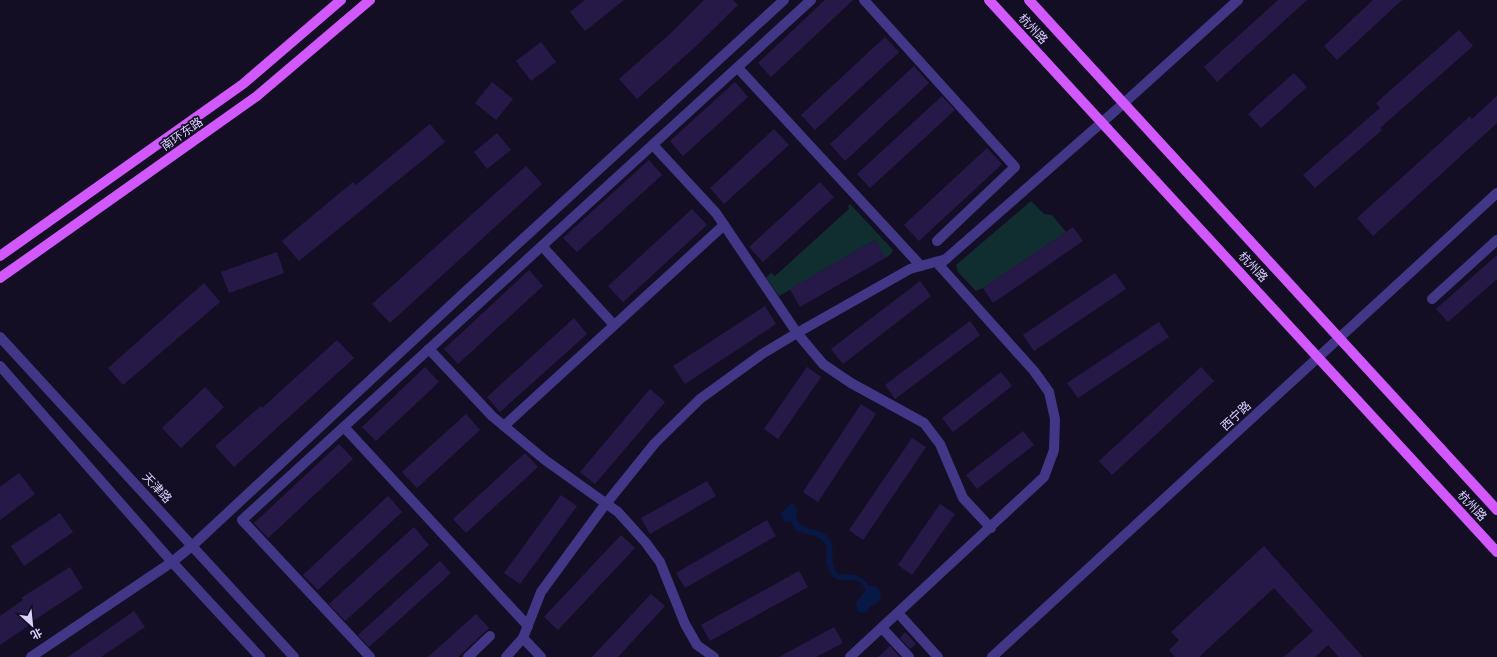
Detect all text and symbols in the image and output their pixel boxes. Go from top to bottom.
street label: 杭州路 [1015,10,1051,48]
street label: 南环东路 [158,114,206,154]
street label: 杭州路 [1235,248,1271,286]
street label: 西宁路 [1217,398,1255,434]
street label: 天津路 [139,469,175,507]
street label: 杭州路 [1454,487,1490,525]
north arrow [12,605,52,645]
text: 北 [28,625,45,643]

